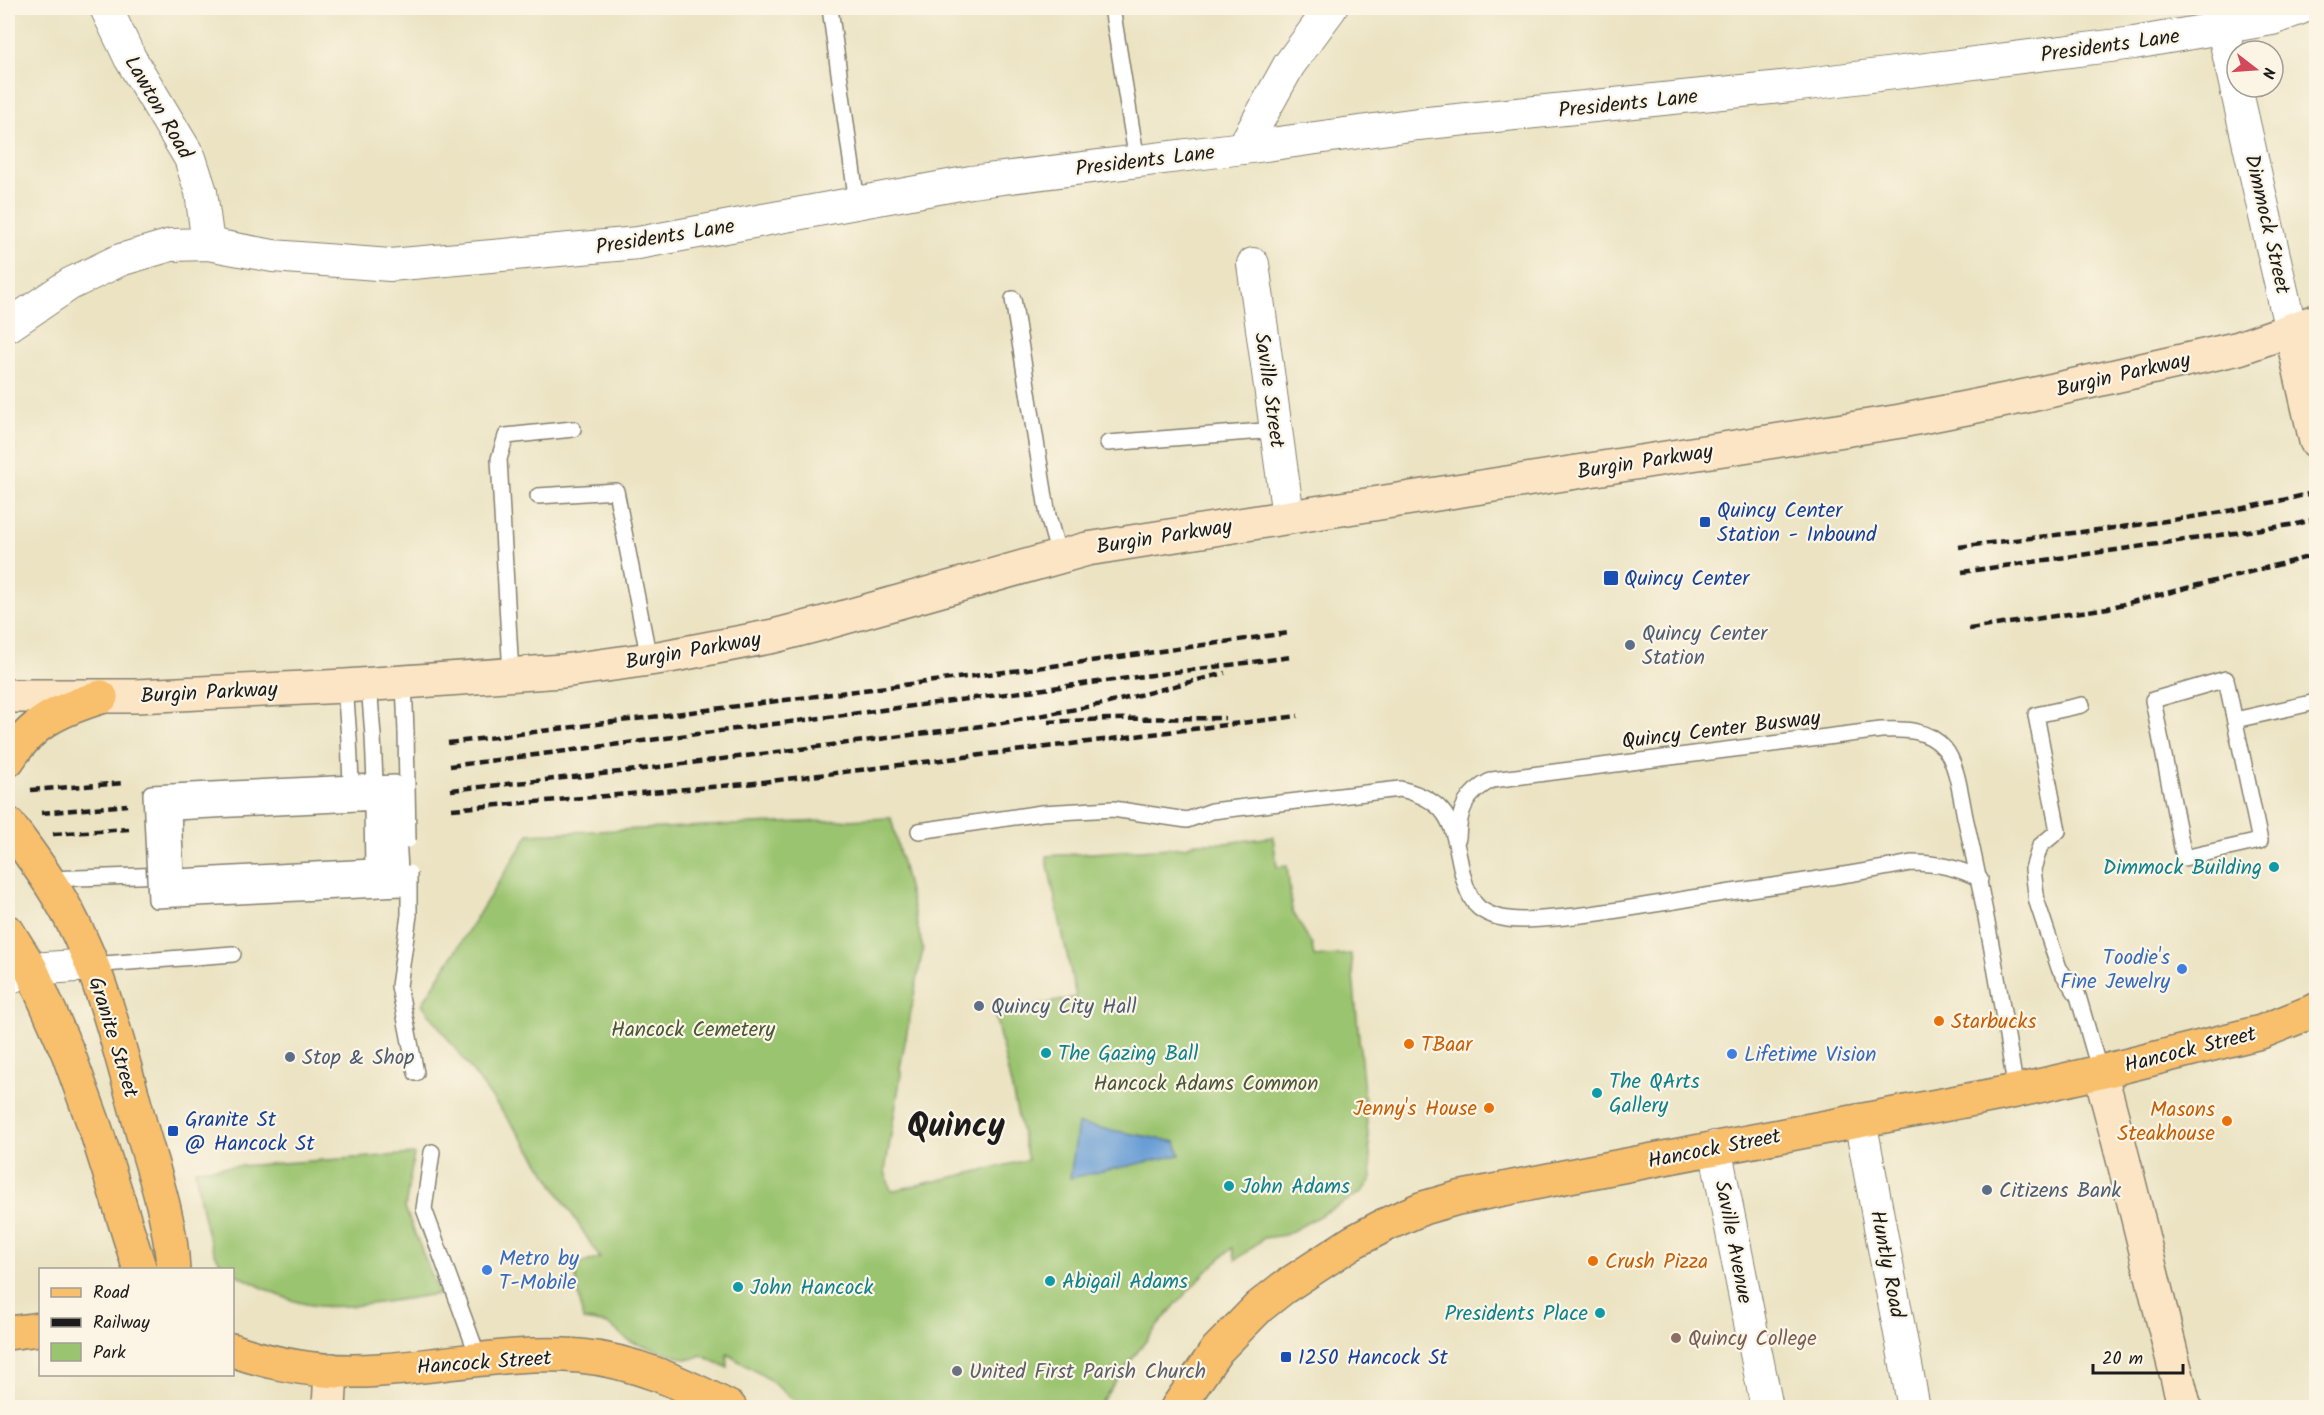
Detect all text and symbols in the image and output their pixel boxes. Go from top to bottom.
street label: Presidents Lane [2038,20,2183,73]
north arrow [2225,39,2285,99]
street label: Lawton Road [115,50,201,166]
text: N [2254,64,2281,81]
street label: Presidents Lane [1557,81,1700,128]
street label: Presidents Lane [1074,136,1217,186]
street label: Dimmock Street [2234,151,2299,298]
street label: Presidents Lane [593,210,738,265]
street label: Saville Street [1244,330,1293,451]
street label: Burgin Parkway [2053,344,2194,407]
street label: Burgin Parkway [1575,435,1716,489]
place label: Quincy Center Station - Inbound [1717,495,1877,552]
street label: Burgin Parkway [1094,510,1235,564]
marker: Quincy Center Station - Inbound [1698,515,1712,529]
place label: Quincy Center [1624,563,1750,596]
marker: Quincy Center [1602,569,1620,587]
place label: Quincy Center Station [1642,618,1768,675]
street label: Burgin Parkway [623,623,764,680]
marker: Quincy Center Station [1623,638,1637,652]
street label: Burgin Parkway [140,673,278,714]
street label: Quincy Center Busway [1620,702,1822,759]
place label: Dimmock Building [2103,852,2262,885]
marker: Dimmock Building [2267,860,2281,874]
place label: Toodie's Fine Jewelry [2060,942,2170,999]
marker: Toodie's Fine Jewelry [2175,962,2189,976]
street label: Granite Street [79,973,147,1103]
place label: Quincy City Hall [991,991,1137,1024]
marker: Quincy City Hall [972,999,986,1013]
place label: Starbucks [1951,1006,2036,1039]
park label: Hancock Cemetery [611,1014,775,1047]
marker: Starbucks [1932,1014,1946,1028]
street label: Hancock Street [2121,1018,2261,1083]
place label: TBaar [1421,1029,1473,1062]
marker: TBaar [1402,1037,1416,1051]
place label: The Gazing Ball [1058,1038,1198,1071]
place label: Lifetime Vision [1744,1039,1876,1072]
place label: Stop & Shop [302,1042,414,1075]
marker: The Gazing Ball [1039,1046,1053,1060]
marker: Lifetime Vision [1725,1047,1739,1061]
marker: Stop & Shop [283,1050,297,1064]
place label: The QArts Gallery [1609,1066,1700,1123]
park label: Hancock Adams Common [1094,1068,1319,1101]
marker: The QArts Gallery [1590,1086,1604,1100]
place label: Jenny's House [1353,1093,1478,1126]
place label: Masons Steakhouse [2117,1094,2216,1151]
district label: Quincy [907,1101,1005,1154]
marker: Jenny's House [1482,1101,1496,1115]
place label: Granite St @ Hancock St [185,1104,315,1161]
marker: Masons Steakhouse [2220,1114,2234,1128]
street label: Hancock Street [1645,1120,1784,1179]
marker: Granite St @ Hancock St [166,1124,180,1138]
place label: John Adams [1241,1171,1350,1204]
place label: Citizens Bank [1999,1175,2121,1208]
street label: Saville Avenue [1704,1178,1761,1307]
marker: John Adams [1222,1179,1236,1193]
marker: Citizens Bank [1980,1183,1994,1197]
street label: Huntly Road [1860,1208,1913,1321]
place label: Metro by T-Mobile [499,1243,579,1300]
place label: Crush Pizza [1605,1246,1708,1279]
marker: Crush Pizza [1586,1254,1600,1268]
marker: Metro by T-Mobile [480,1263,494,1277]
place label: Abigail Adams [1062,1266,1188,1299]
legend [39,1268,234,1376]
place label: John Hancock [750,1272,874,1305]
marker: Abigail Adams [1043,1274,1057,1288]
text: Road [93,1279,130,1308]
marker: John Hancock [731,1280,745,1294]
place label: Presidents Place [1444,1298,1589,1331]
marker: Presidents Place [1593,1306,1607,1320]
text: Railway [93,1309,150,1338]
place label: Quincy College [1688,1323,1817,1356]
marker: Quincy College [1669,1331,1683,1345]
scale bar [2093,1337,2183,1375]
text: Park [93,1339,126,1368]
street label: Hancock Street [416,1342,553,1385]
place label: 1250 Hancock St [1298,1342,1449,1375]
text: 20 m [2102,1345,2143,1374]
marker: 1250 Hancock St [1279,1350,1293,1364]
place label: United First Parish Church [969,1356,1206,1389]
marker: United First Parish Church [950,1364,964,1378]

